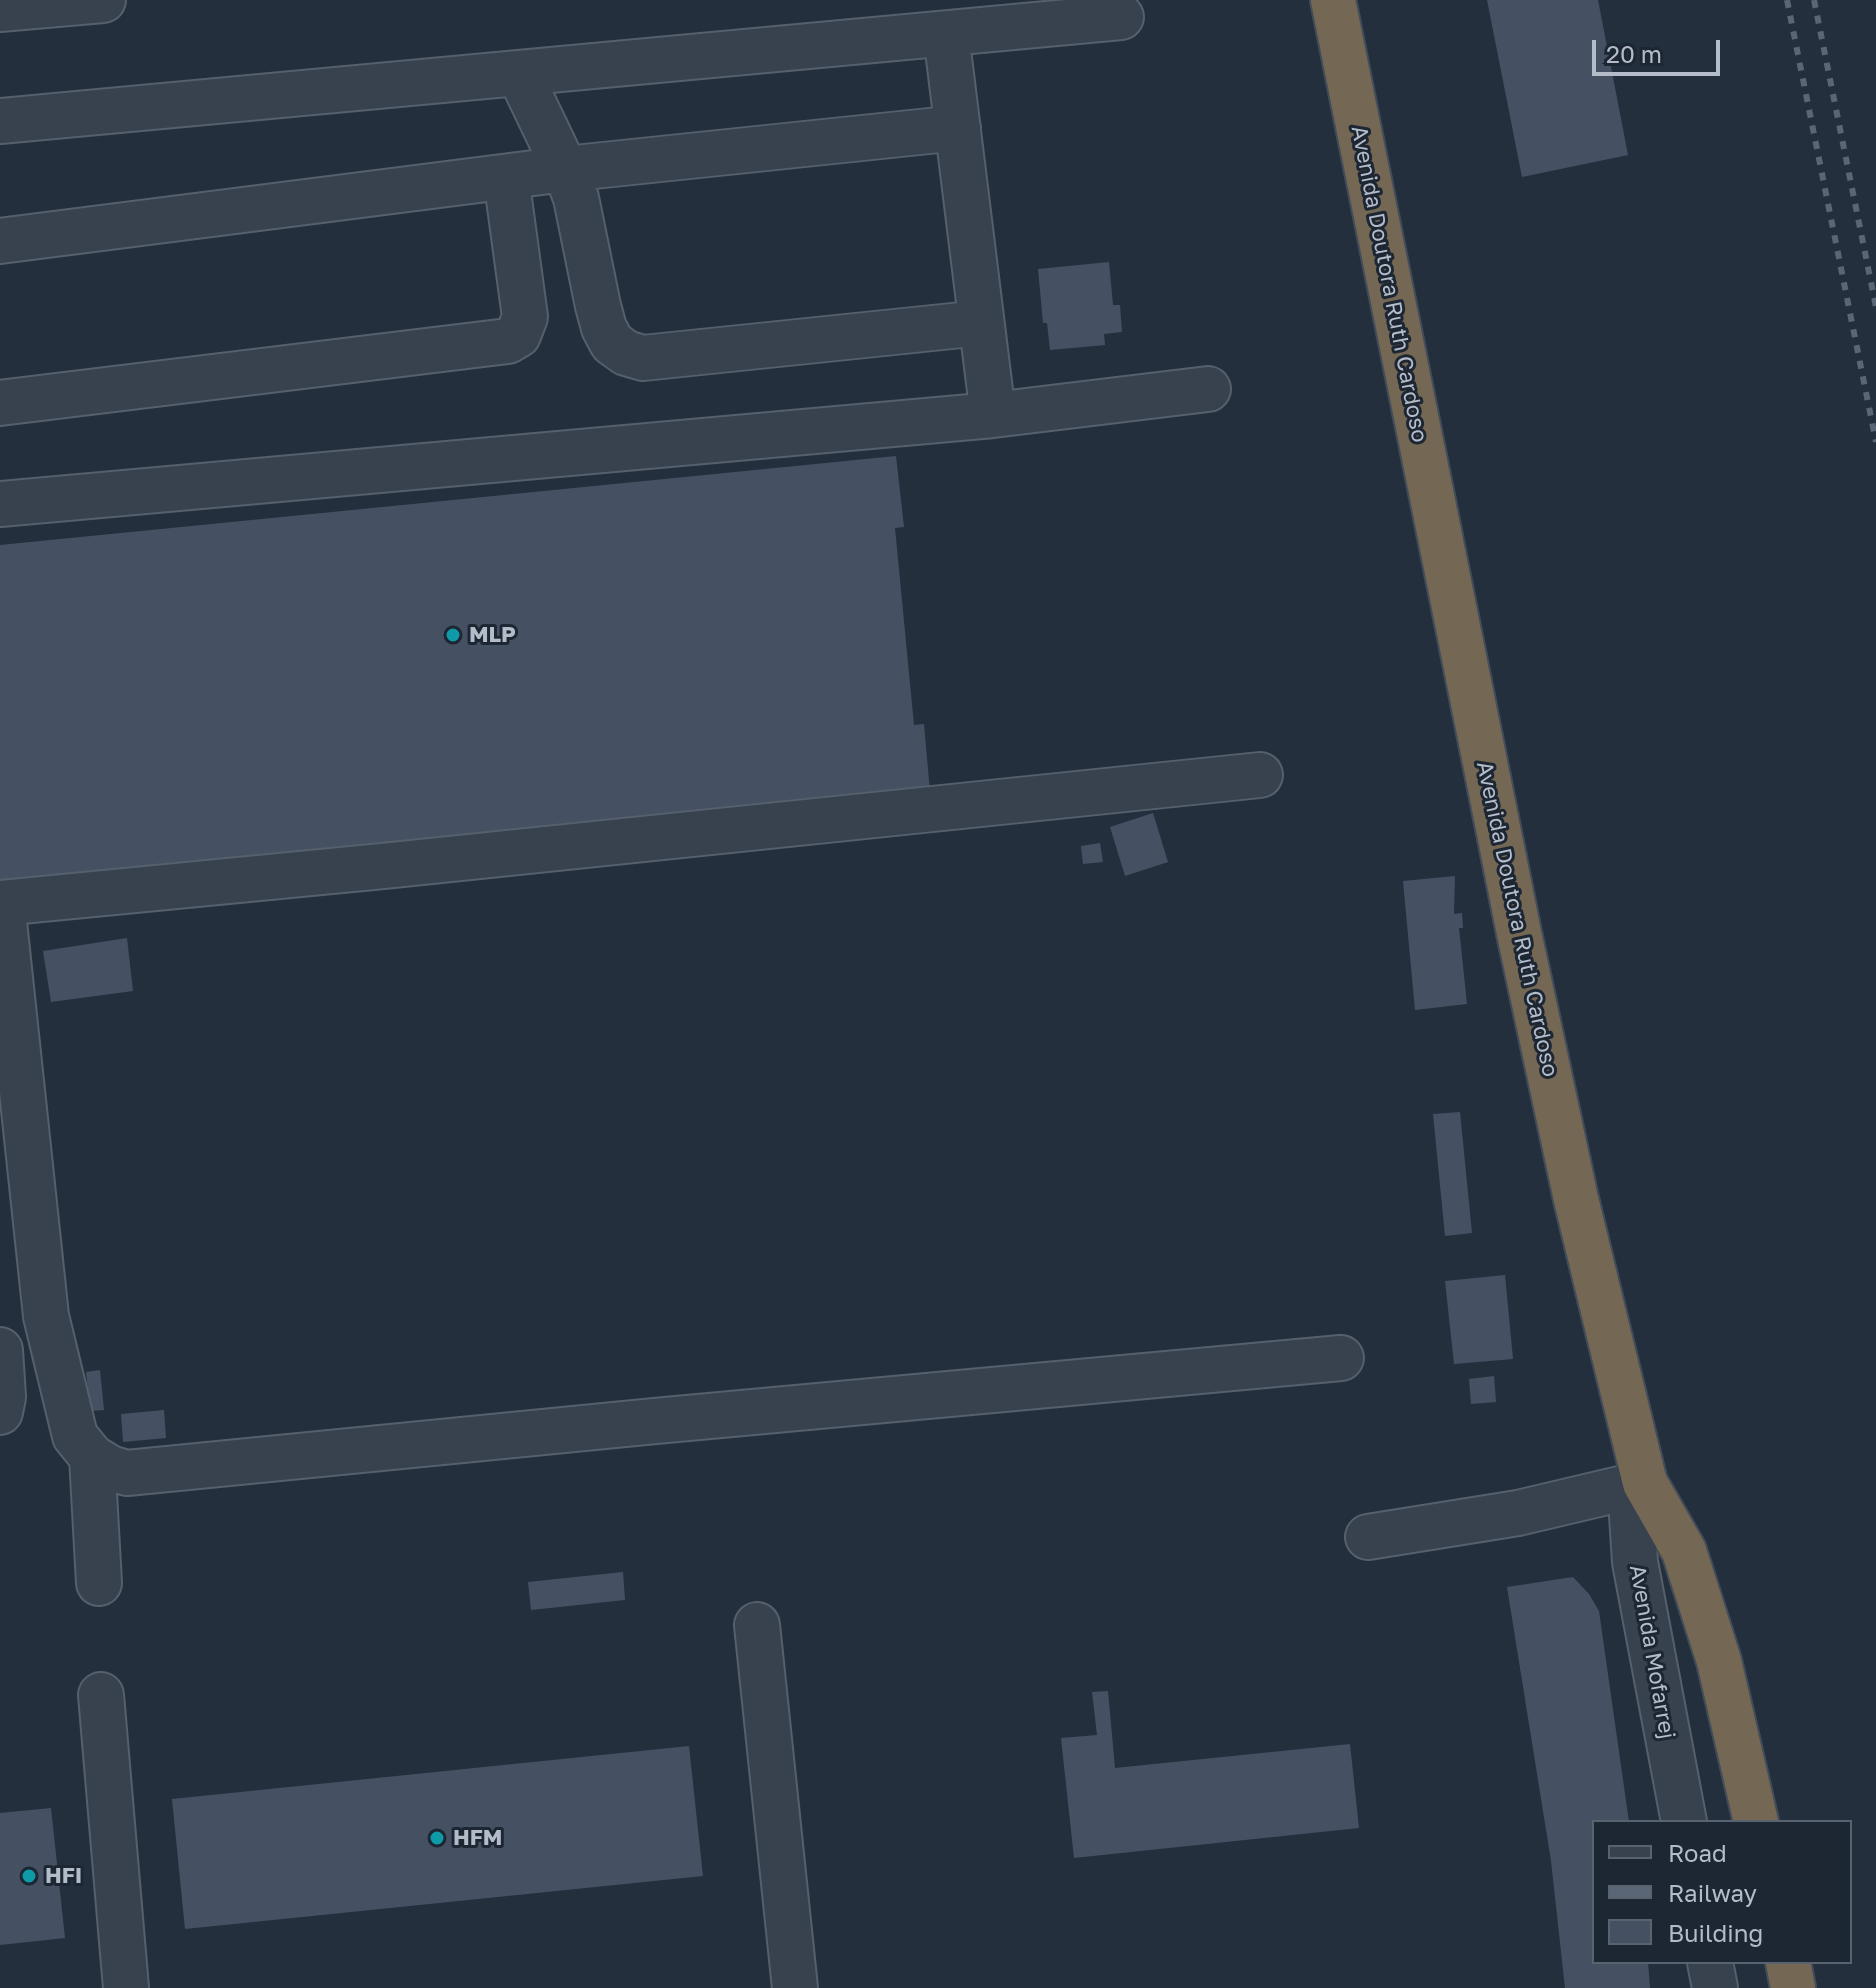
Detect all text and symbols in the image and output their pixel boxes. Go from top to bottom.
scale bar [1596,24,1724,74]
text: 20 m [1606,39,1662,68]
street label: Avenida Doutora Ruth Cardoso [1345,123,1433,445]
place label: MLP [469,622,516,648]
marker: MLP [444,626,462,644]
street label: Avenida Doutora Ruth Cardoso [1471,759,1563,1079]
street label: Avenida Mofarrej [1624,1563,1680,1741]
legend [1592,1820,1852,1964]
place label: HFM [453,1825,502,1851]
marker: HFM [428,1829,446,1847]
text: Road [1668,1838,1727,1867]
place label: HFI [45,1863,82,1889]
marker: HFI [20,1867,38,1885]
text: Railway [1668,1878,1757,1907]
text: Building [1668,1918,1763,1947]

